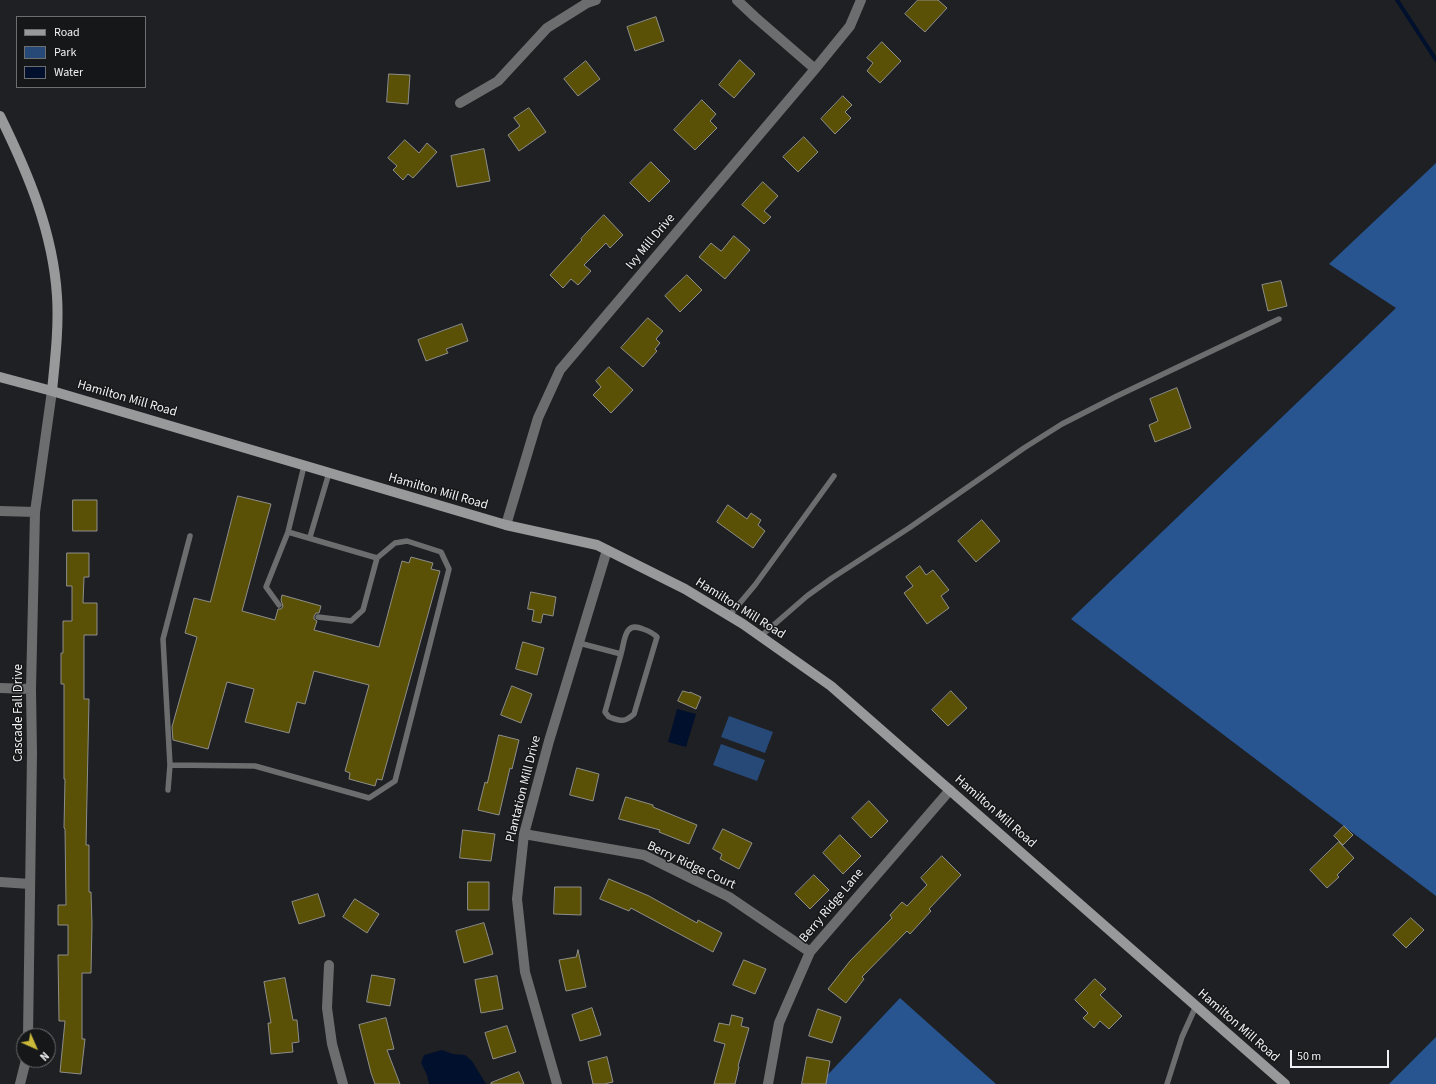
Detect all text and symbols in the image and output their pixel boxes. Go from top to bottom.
legend [16,16,146,88]
text: Road [54,24,80,41]
text: Park [54,44,76,61]
text: Water [54,64,83,81]
street label: Ivy Mill Drive [623,211,679,273]
street label: Hamilton Mill Road [75,377,179,421]
street label: Hamilton Mill Road [386,470,490,514]
street label: Hamilton Mill Road [692,575,788,643]
street label: Cascade Fall Drive [11,664,27,762]
street label: Plantation Mill Drive [503,734,545,844]
street label: Hamilton Mill Road [951,772,1039,852]
street label: Berry Ridge Court [644,839,738,893]
street label: Berry Ridge Lane [797,866,867,946]
street label: Hamilton Mill Road [1194,986,1282,1066]
north arrow [16,1028,56,1068]
scale bar [1292,1042,1391,1068]
text: N [36,1048,52,1064]
text: 50 m [1297,1048,1321,1065]

